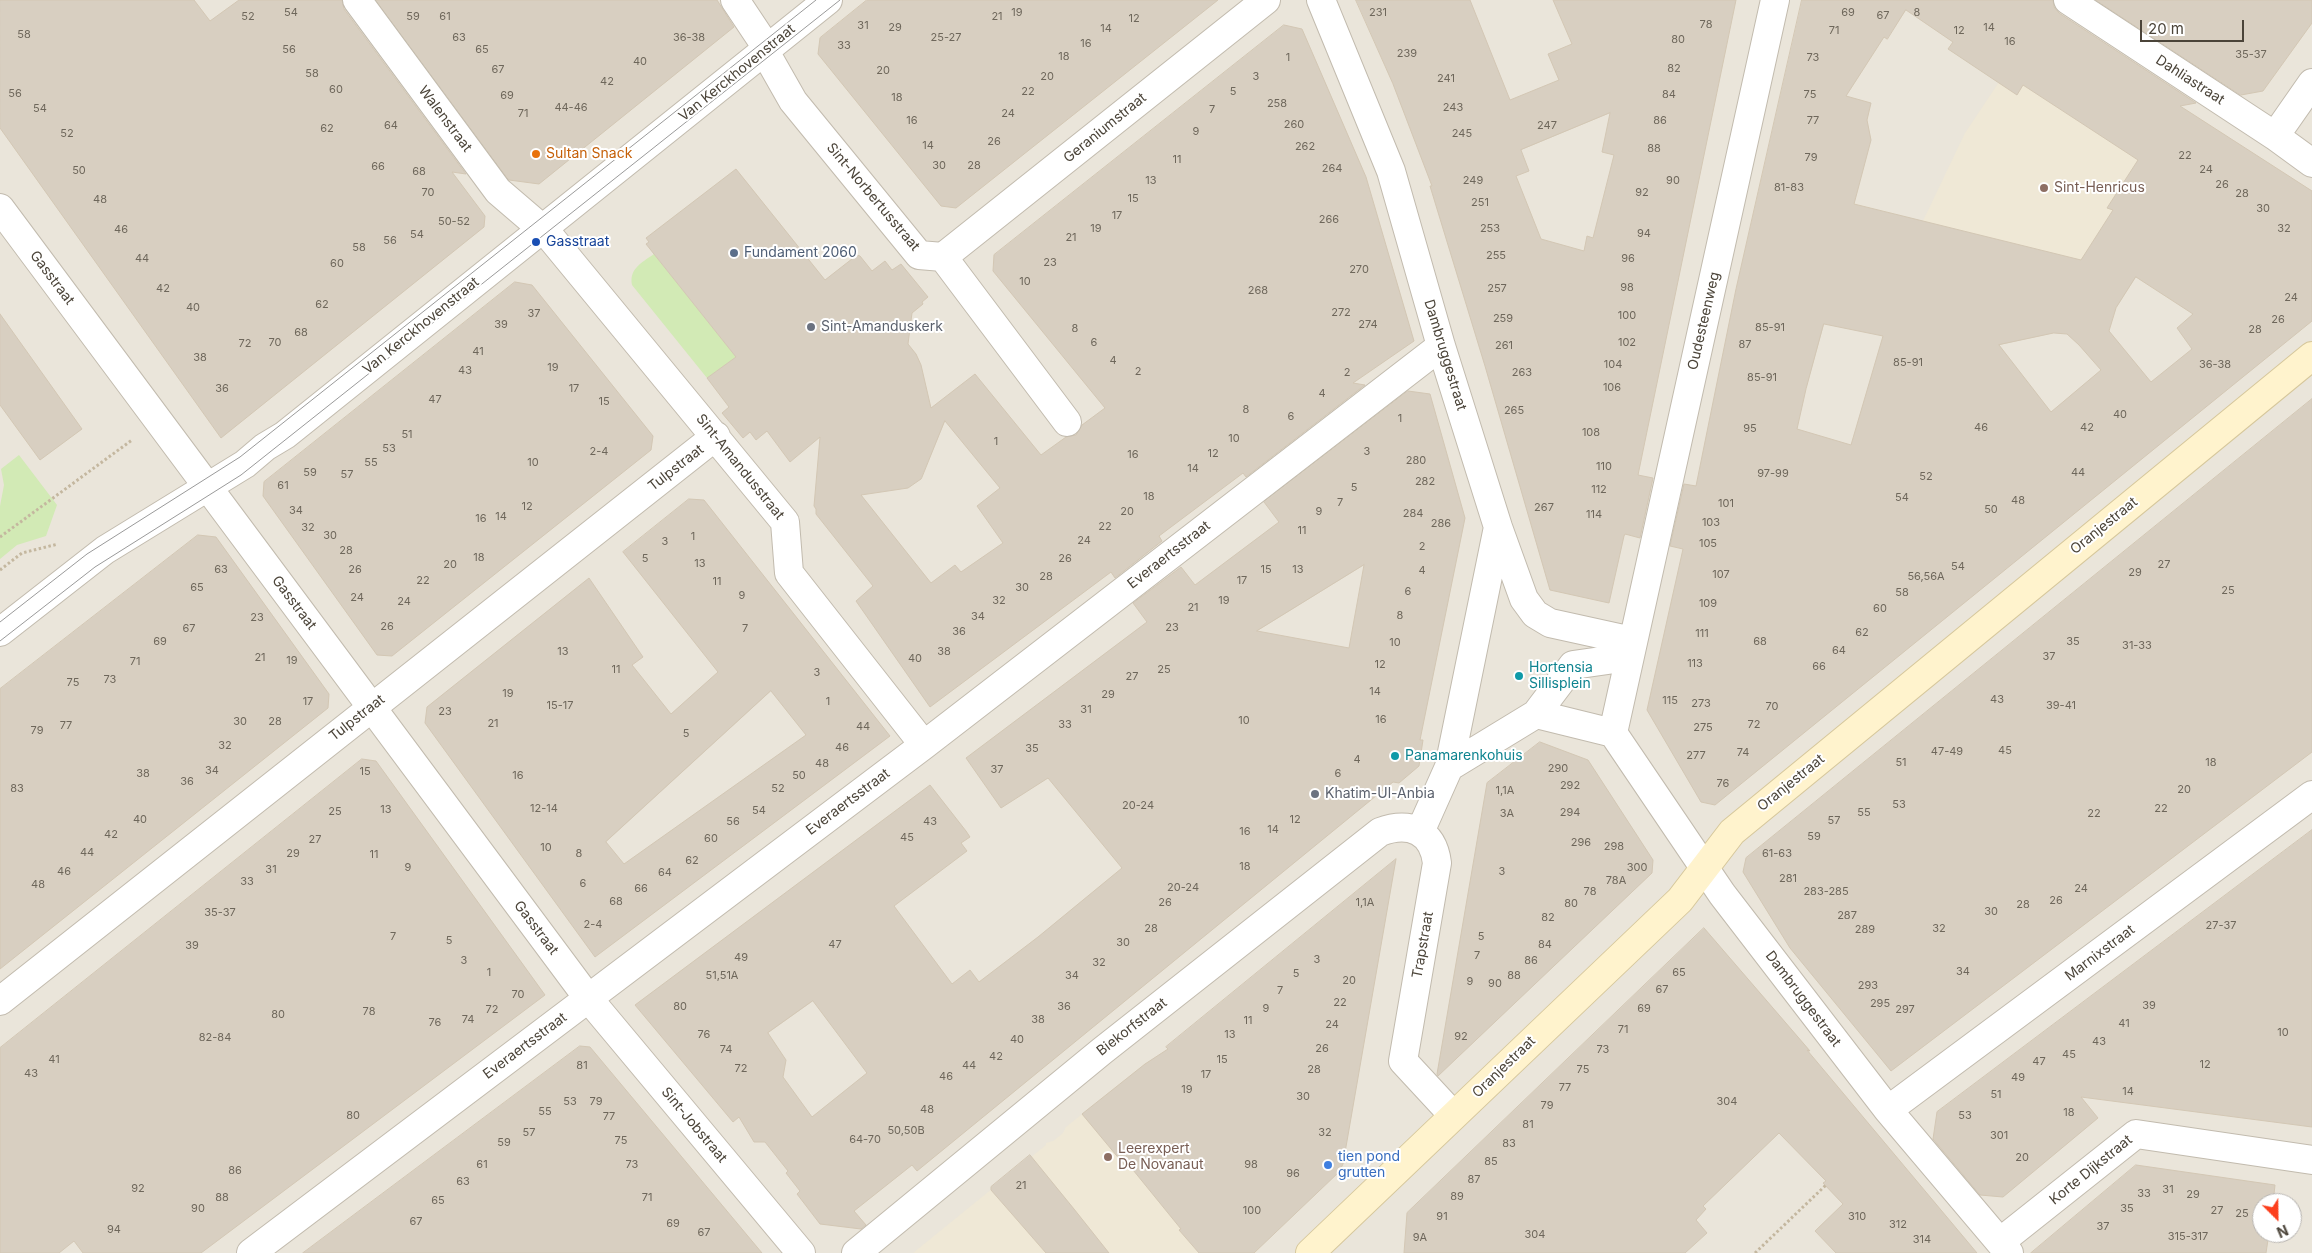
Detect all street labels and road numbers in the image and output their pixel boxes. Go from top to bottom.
street label: Van Kerckhovenstraat [675,21,799,125]
street label: Dahliastraat [2153,52,2227,108]
street label: Walenstraat [415,83,475,155]
street label: Geraniumstraat [1060,90,1150,166]
street label: Sint-Norbertusstraat [823,140,923,254]
street label: Gasstraat [26,248,78,308]
street label: Oudesteenweg [1685,270,1723,372]
street label: Van Kerckhovenstraat [359,274,483,378]
street label: Dambruggestraat [1420,297,1470,413]
street label: Sint-Amandusstraat [692,411,788,523]
street label: Tulpstraat [645,441,707,495]
street label: Oranjestraat [2067,494,2141,558]
street label: Everaertsstraat [1124,517,1214,593]
street label: Gasstraat [268,573,320,633]
street label: Tulpstraat [326,691,388,745]
street label: Oranjestraat [1754,751,1828,815]
street label: Everaertsstraat [803,765,893,839]
street label: Gasstraat [510,898,562,958]
street label: Trapstraat [1409,910,1437,980]
street label: Marnixstraat [2062,921,2138,985]
street label: Dambruggestraat [1762,948,1844,1050]
street label: Biekorfstraat [1094,994,1170,1060]
street label: Everaertsstraat [480,1009,570,1083]
street label: Oranjestraat [1469,1033,1539,1101]
street label: Sint-Jobstraat [658,1084,730,1166]
street label: Korte Dijkstraat [2046,1132,2136,1208]

